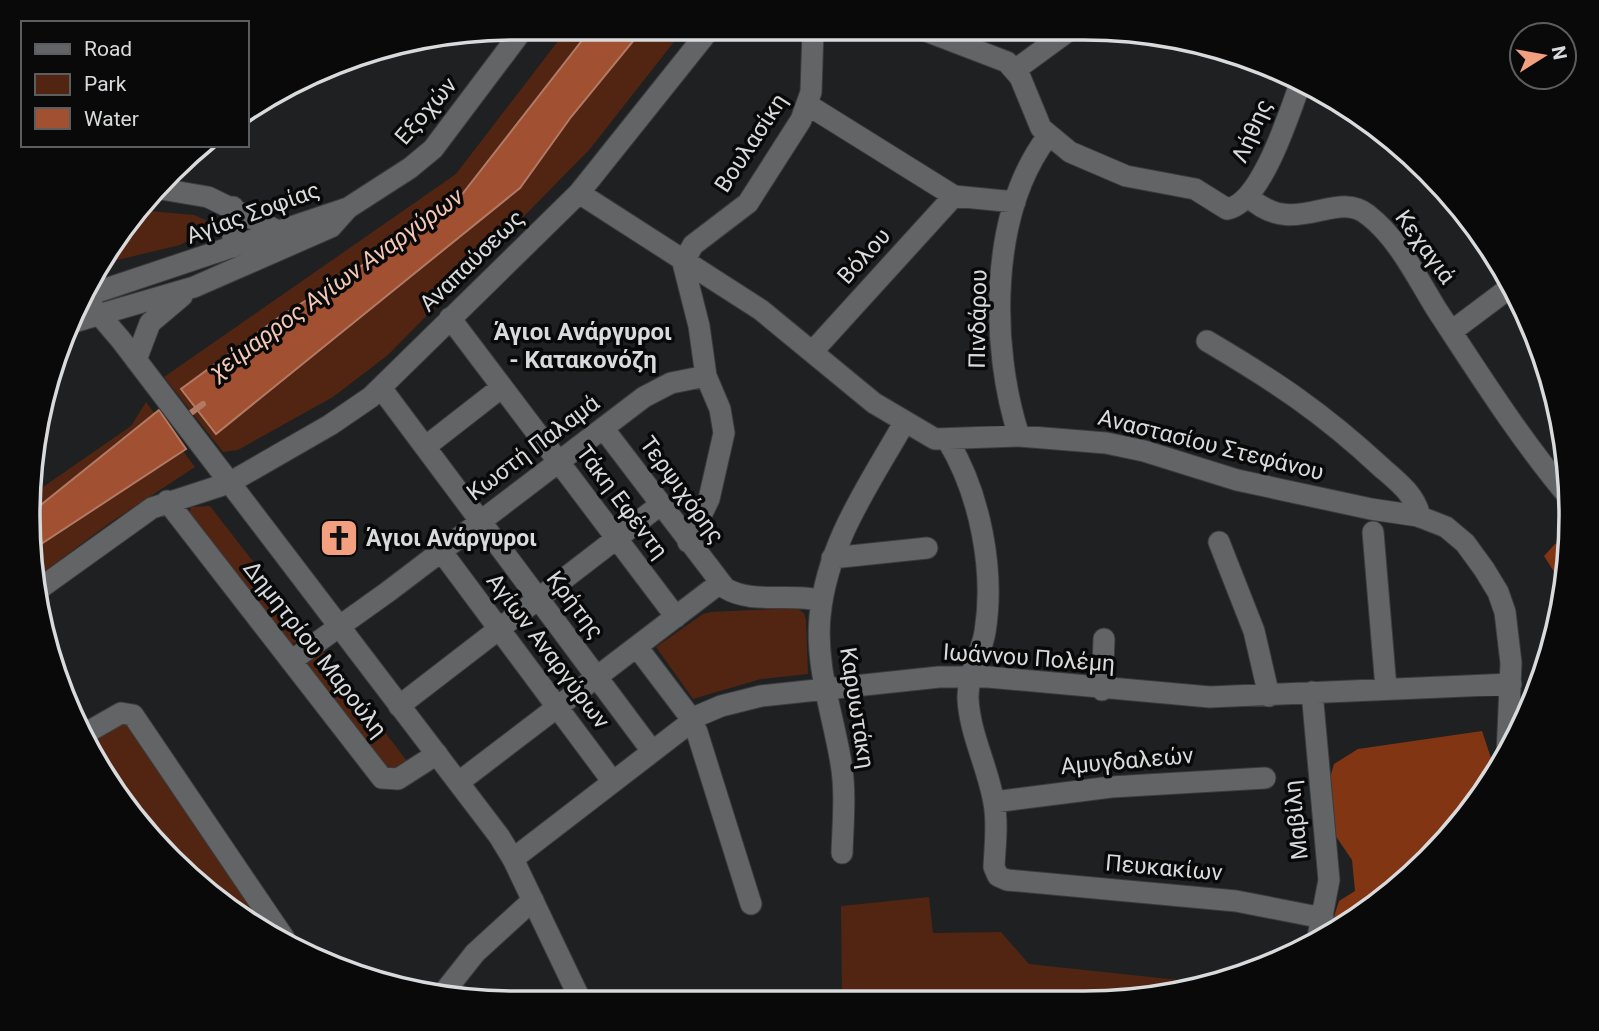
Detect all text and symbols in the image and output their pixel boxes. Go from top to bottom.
legend [21,21,248,147]
north arrow [1508,21,1578,91]
text: Road [84,37,132,61]
text: N [1547,44,1572,62]
text: Park [84,72,127,96]
street label: Εξοχών [389,72,463,150]
street label: Βουλασίκη [709,89,793,197]
street label: Λήθης [1226,95,1278,167]
text: Water [84,107,139,131]
street label: Αγίας Σοφίας [183,176,323,250]
water label: χείμαρρος Αγίων Αναργύρων [203,182,469,386]
street label: Αναπαύσεως [414,205,530,317]
street label: Κεχαγιά [1389,205,1461,289]
street label: Βόλου [832,222,896,290]
street label: Πινδάρου [964,269,992,369]
district label: Άγιοι Ανάργυροι - Κατακονόζη [494,318,672,374]
street label: Κωστή Παλαμά [462,389,604,507]
street label: Αναστασίου Στεφάνου [1095,404,1327,486]
street label: Τερψιχόρης [634,431,730,549]
street label: Τάκη Εφέντη [571,440,673,564]
church icon: Άγιοι Ανάργυροι [318,517,360,559]
place label: Άγιοι Ανάργυροι [366,525,537,552]
street label: Δημητρίου Μαρούλη [238,555,392,743]
street label: Κρήτης [541,566,609,644]
street label: Αγίων Αναργύρων [481,568,615,734]
street label: Ιωάννου Πολέμη [942,639,1116,677]
street label: Καρυωτάκη [834,646,880,770]
street label: Αμυγδαλεών [1059,742,1195,780]
street label: Μαβίλη [1278,779,1314,861]
street label: Πευκακίων [1104,849,1224,887]

